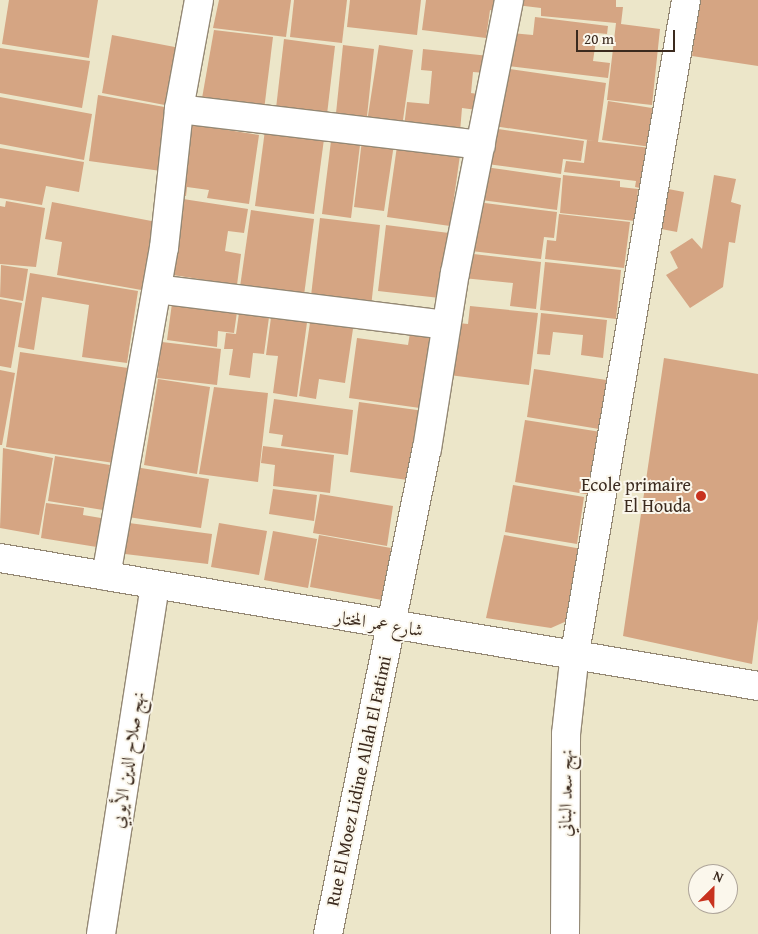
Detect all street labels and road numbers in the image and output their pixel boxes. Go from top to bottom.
street label: شارع عمر المختار [333,606,425,642]
street label: Rue El Moez Lidine Allah El Fatimi [322,654,396,908]
street label: نهج صلاح الدين الأيوبي [107,690,149,830]
street label: نهج سعد البناني [554,749,578,837]

